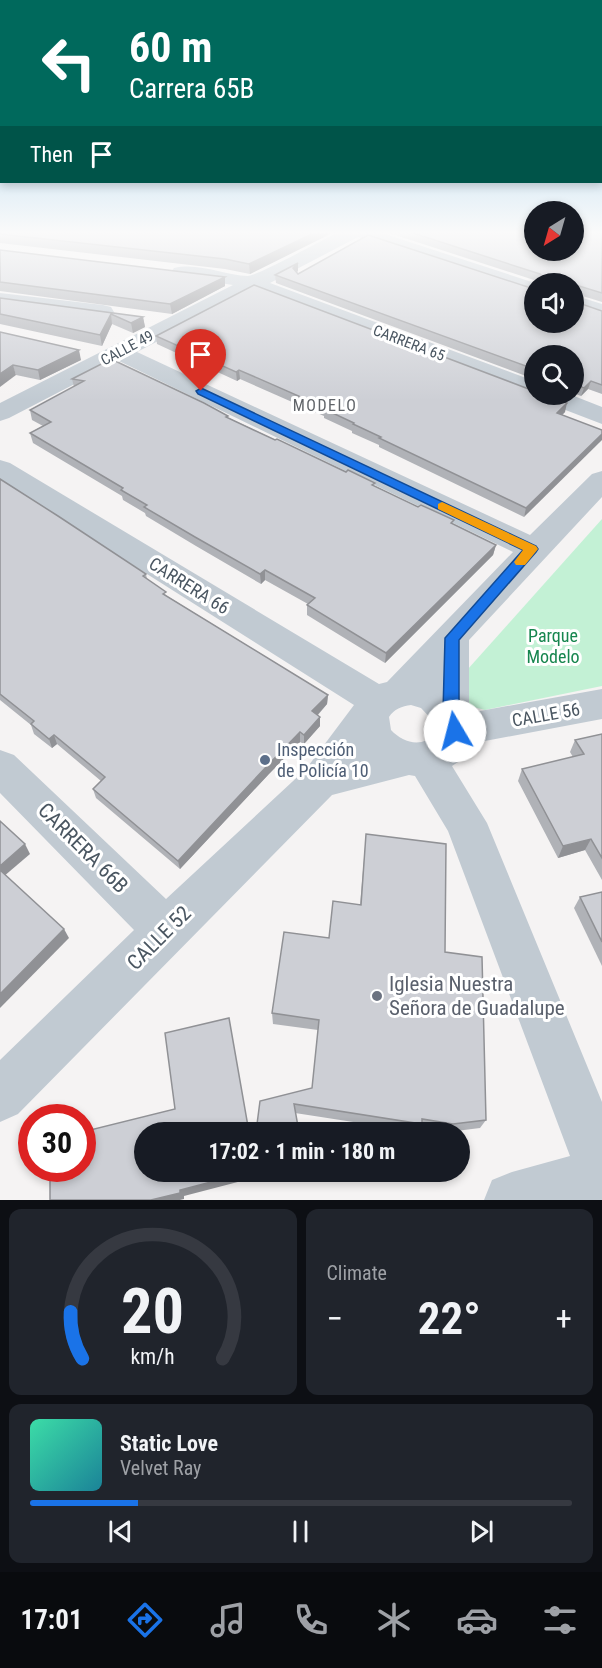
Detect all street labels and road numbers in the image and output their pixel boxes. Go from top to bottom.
street label: CARRERA 65 [371,321,447,365]
street label: CALLE 49 [98,327,156,369]
street label: CARRERA 66 [145,553,233,618]
street label: CALLE 56 [510,698,581,731]
street label: CARRERA 66B [33,798,133,898]
street label: CALLE 52 [122,901,196,975]

